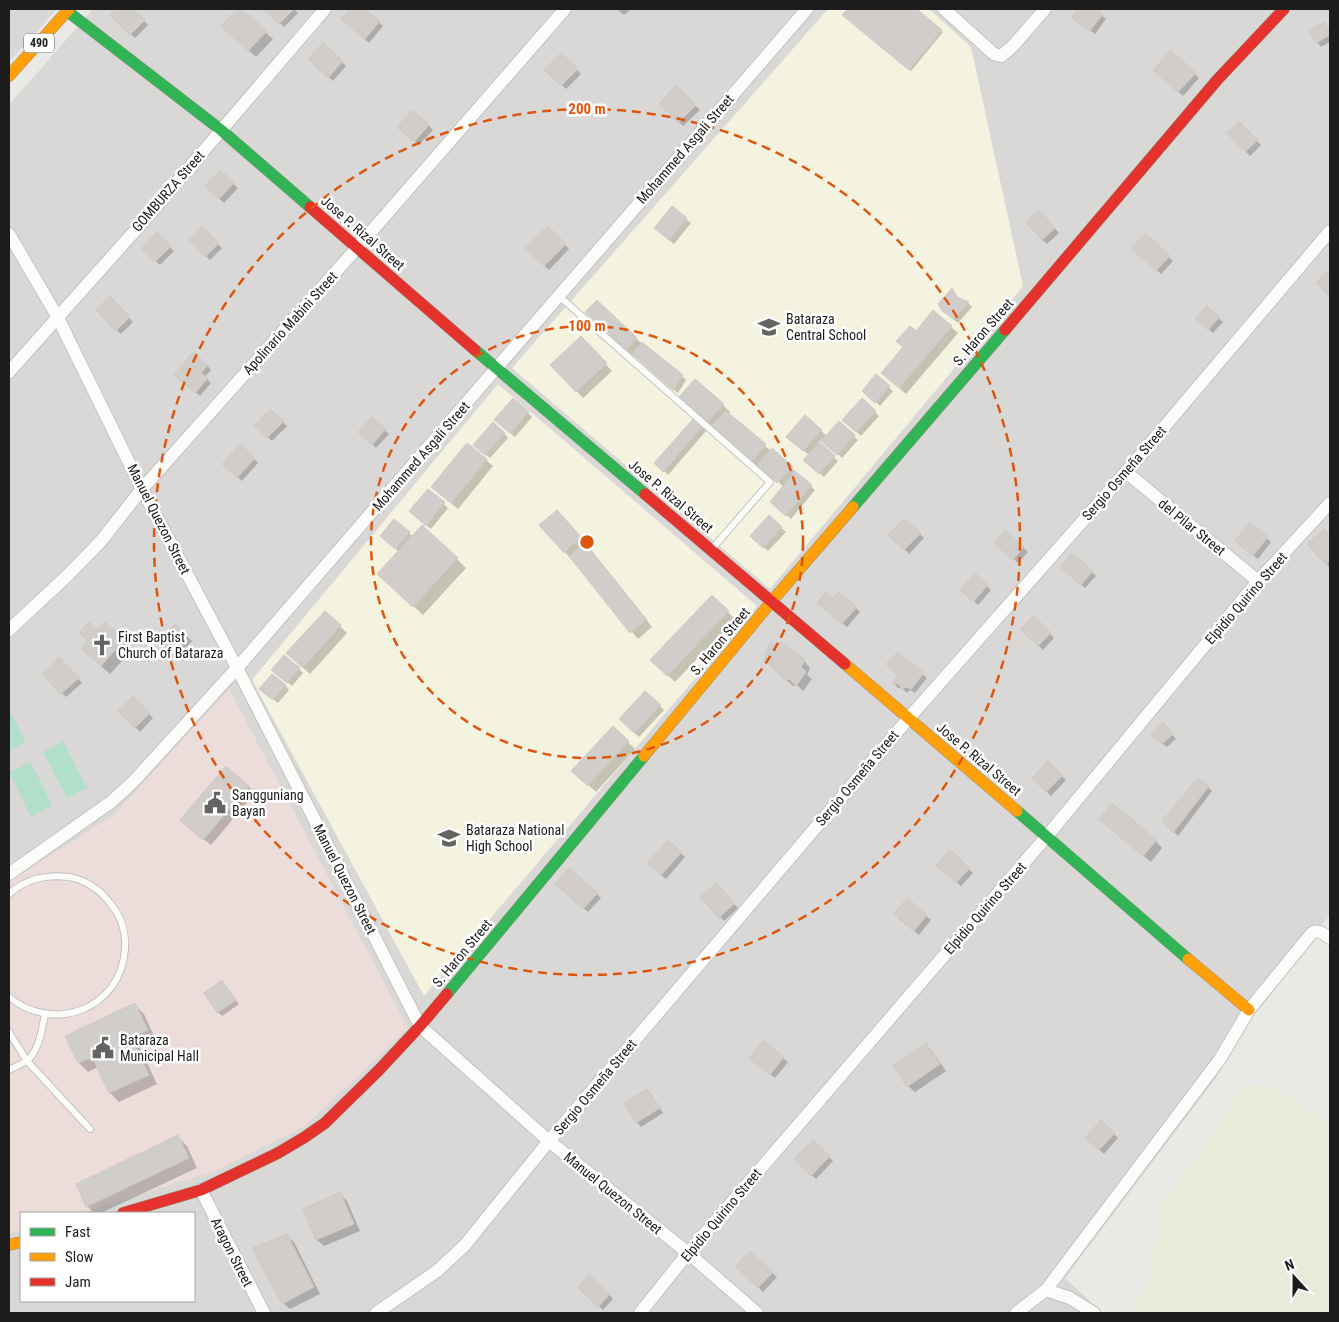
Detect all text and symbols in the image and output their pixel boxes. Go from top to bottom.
road number: 490 [24,34,54,52]
street label: Mohammed Asgali Street [633,91,737,207]
text: 200 m [568,100,606,118]
street label: GOMBURZA Street [129,147,207,235]
street label: Jose P. Rizal Street [318,192,408,274]
street label: Apolinario Mabini Street [240,268,340,378]
street label: S. Haron Street [950,295,1016,369]
place label: Bataraza Central School [786,311,866,343]
school or university icon: Bataraza Central School [756,314,782,340]
text: 100 m [568,317,606,335]
street label: Mohammed Asgali Street [369,398,473,514]
street label: Sergio Osmeña Street [1079,423,1169,523]
street label: Jose P. Rizal Street [626,456,716,536]
street label: Manuel Quezon Street [124,461,194,577]
street label: del Pilar Street [1155,495,1229,559]
centre of rings [578,533,596,551]
street label: Elpidio Quirino Street [1202,549,1290,647]
street label: S. Haron Street [687,604,753,678]
place label: First Baptist Church of Bataraza [118,629,223,661]
church icon: First Baptist Church of Bataraza [89,632,115,658]
street label: Jose P. Rizal Street [934,719,1024,799]
street label: Sergio Osmeña Street [812,727,902,829]
place label: Sangguniang Bayan [232,787,304,819]
public building icon: Sangguniang Bayan [202,790,228,816]
street label: Manuel Quezon Street [310,821,380,937]
place label: Bataraza National High School [466,822,564,854]
school or university icon: Bataraza National High School [436,825,462,851]
street label: Elpidio Quirino Street [941,859,1029,957]
street label: S. Haron Street [429,916,495,990]
place label: Bataraza Municipal Hall [120,1032,199,1064]
public building icon: Bataraza Municipal Hall [90,1035,116,1061]
street label: Sergio Osmeña Street [550,1036,640,1138]
street label: Manuel Quezon Street [561,1149,665,1237]
street label: Elpidio Quirino Street [677,1165,765,1265]
legend [20,1212,195,1302]
street label: Aragon Street [208,1215,256,1289]
text: Fast [65,1223,90,1241]
text: Slow [65,1248,94,1266]
north arrow [1269,1252,1319,1302]
text: N [1282,1256,1296,1274]
text: Jam [65,1273,91,1291]

